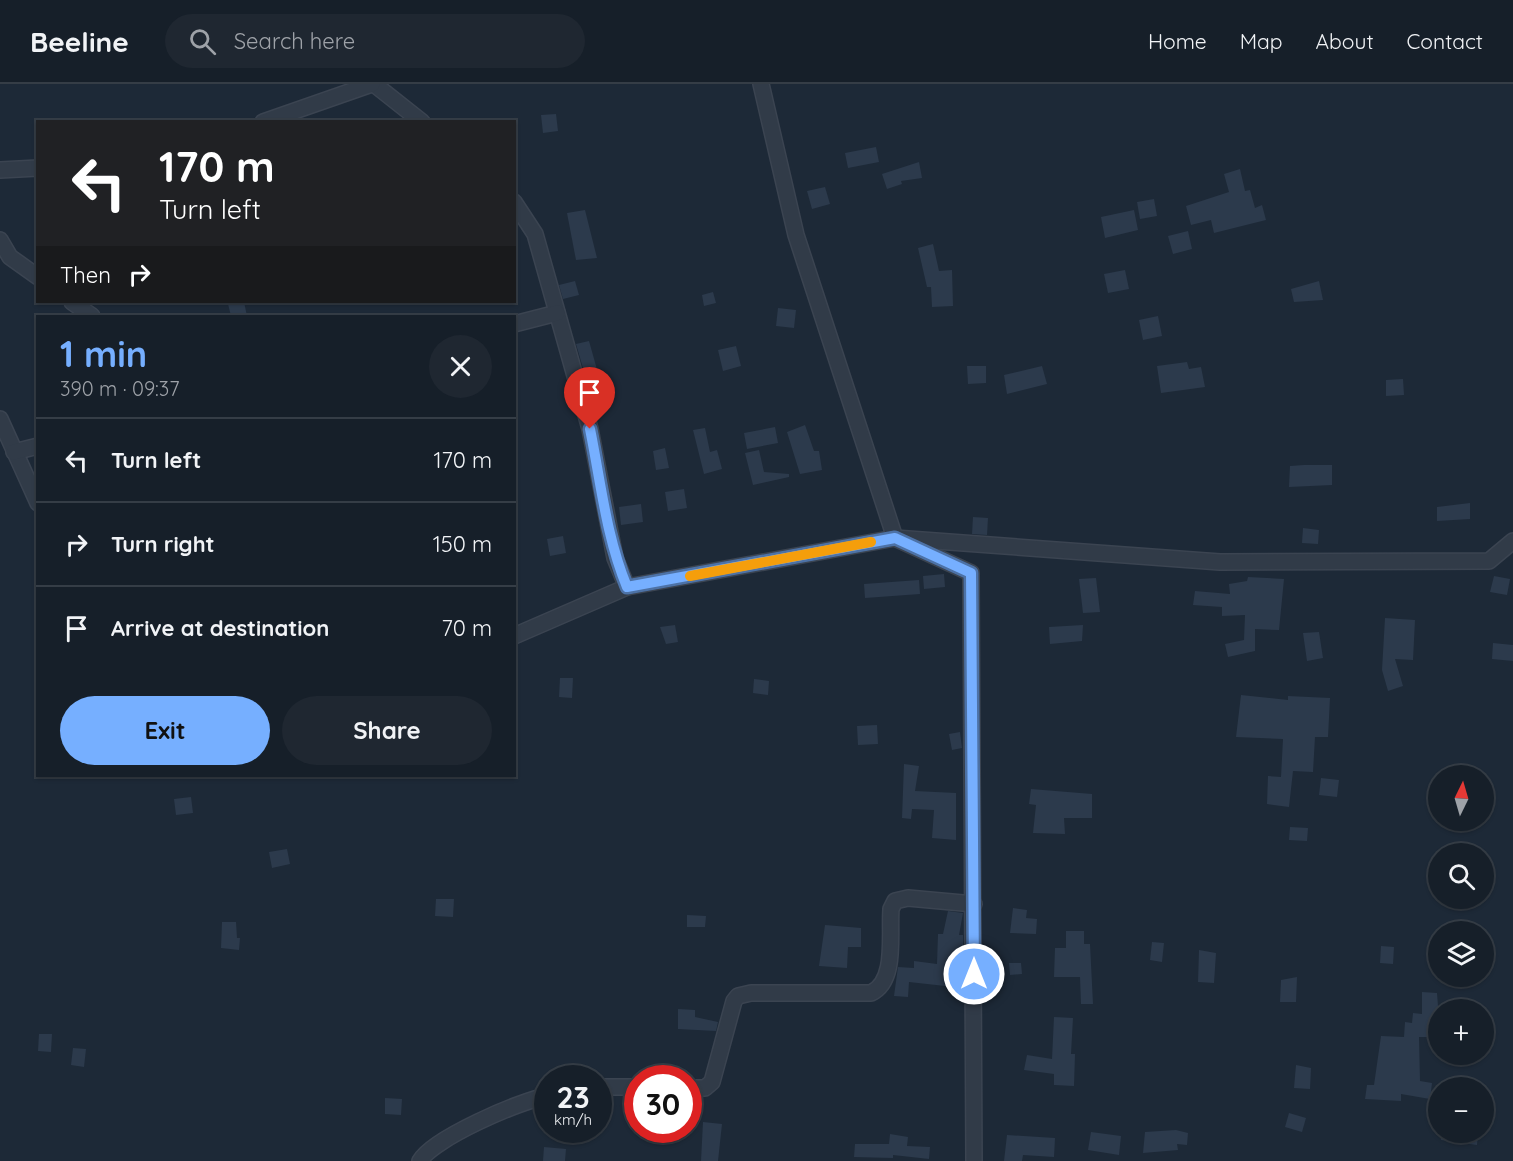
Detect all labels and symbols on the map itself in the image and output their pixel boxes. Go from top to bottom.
pin [564,367,615,429]
north arrow [1428,765,1494,831]
position arrow [942,942,1006,1006]
speed limit sign: 30 [624,1065,702,1143]

